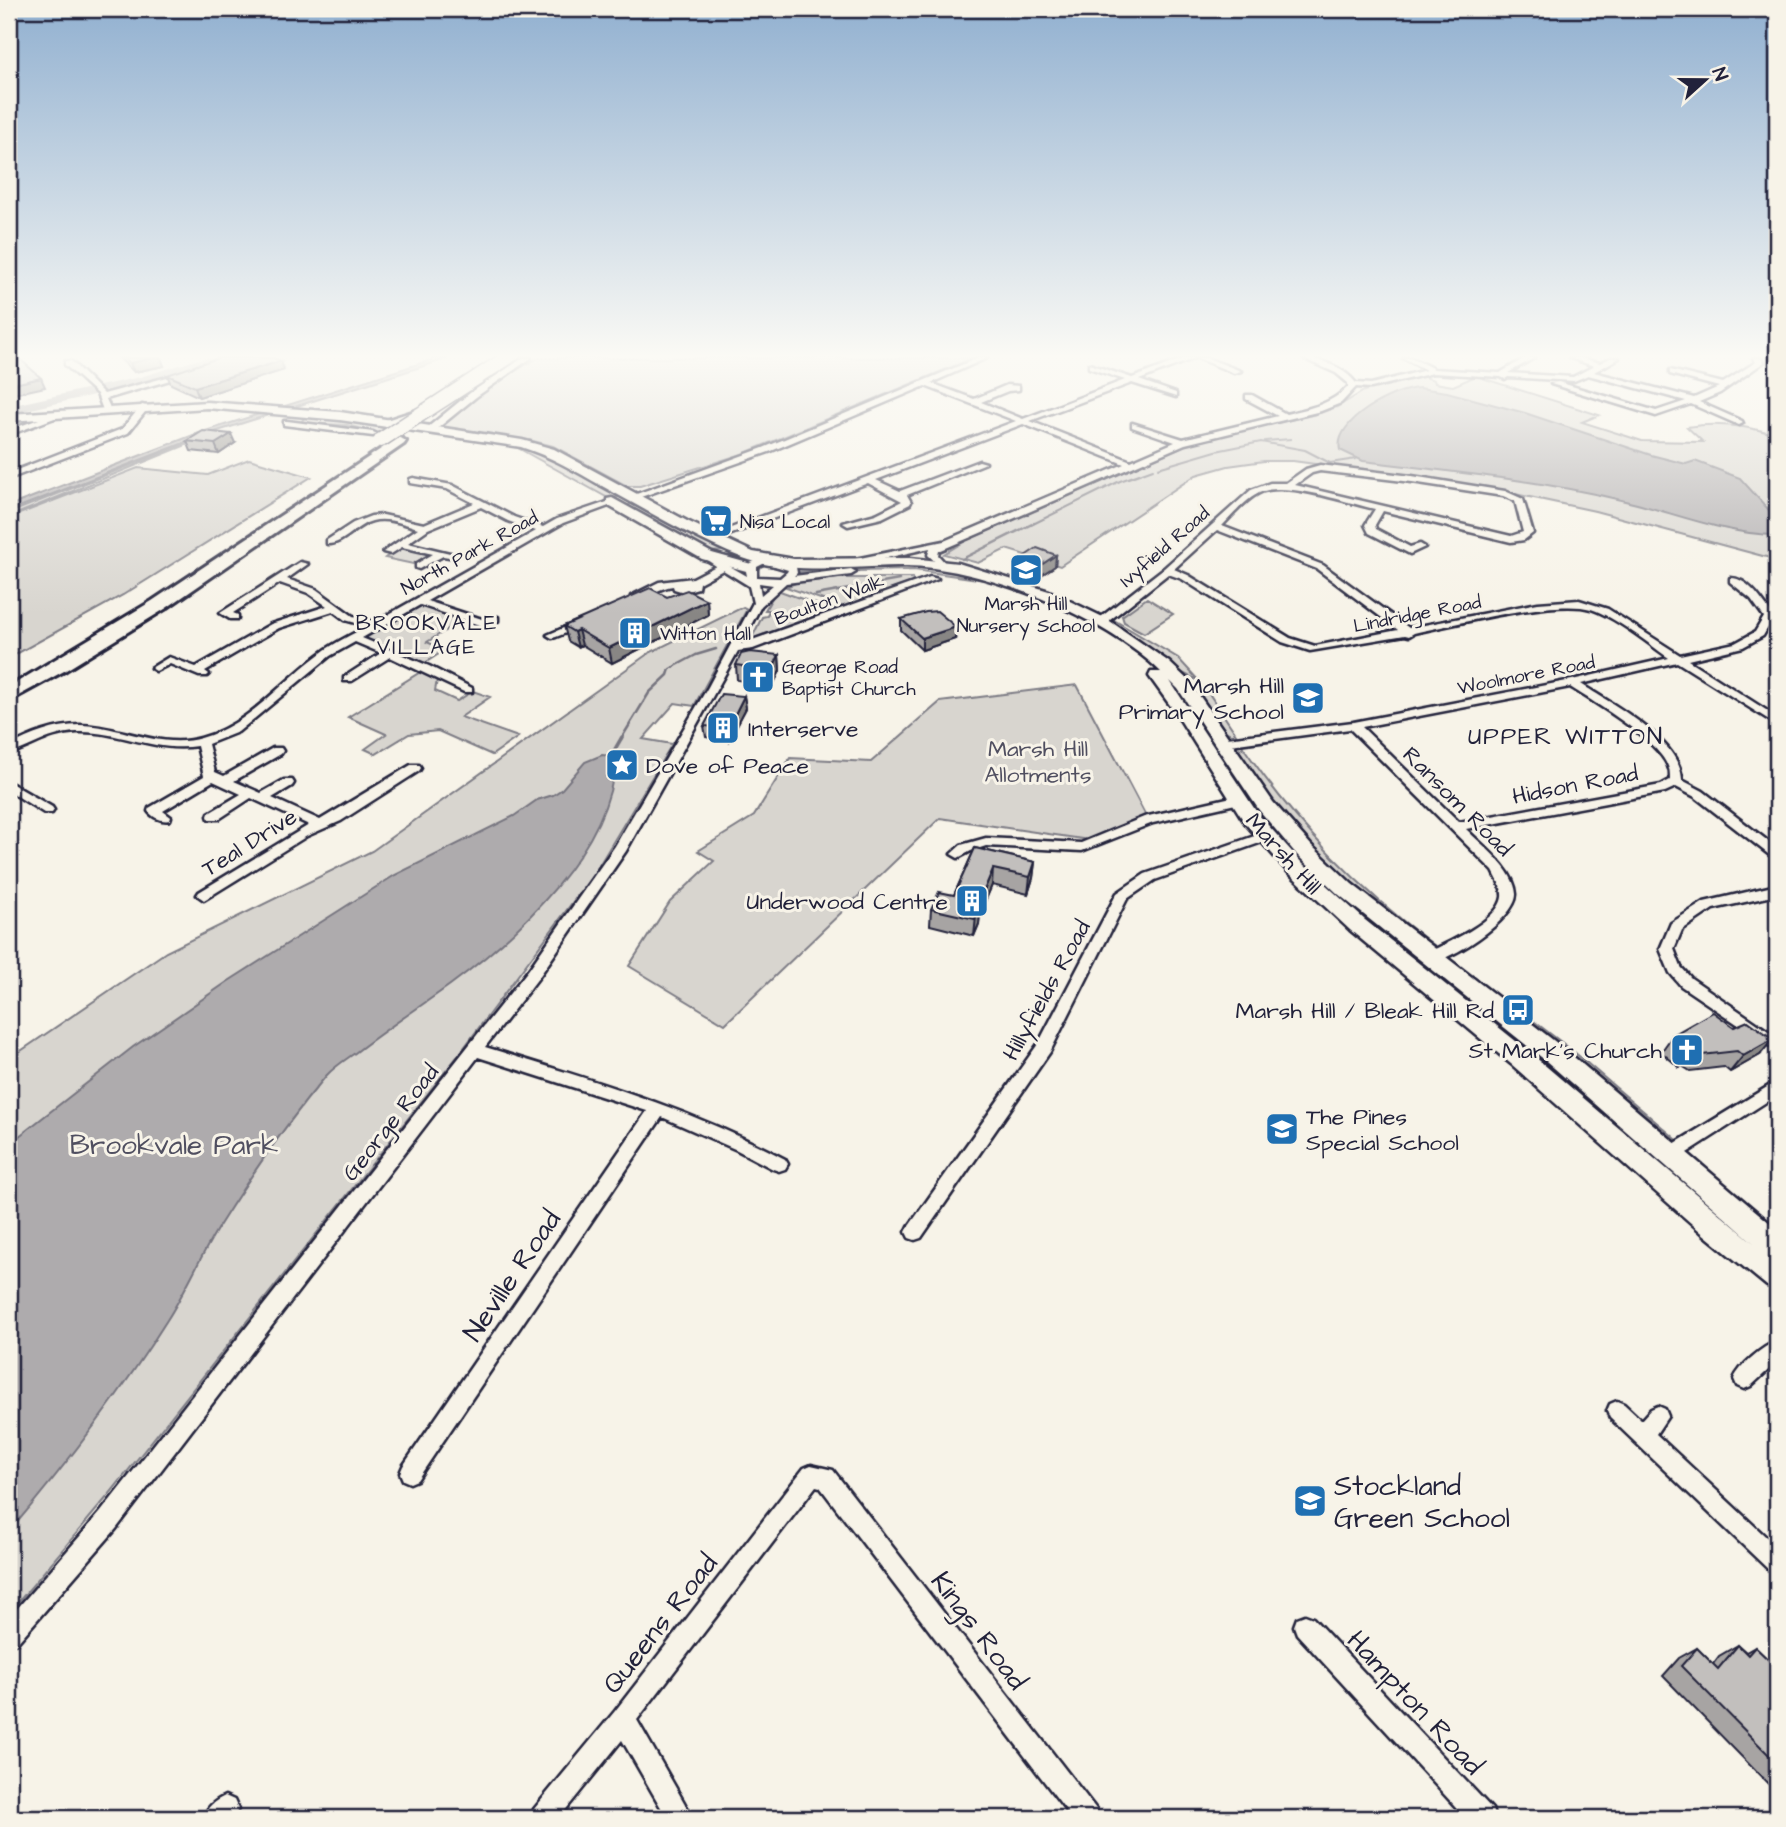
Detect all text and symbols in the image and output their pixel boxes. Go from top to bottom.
north arrow [1670,46,1740,116]
text: N [1705,64,1734,85]
street label: Ivyfield Road [1114,500,1217,595]
supermarket icon: Nisa Local [697,502,735,540]
street label: North Park Road [396,504,543,602]
place label: Nisa Local [740,509,830,536]
school or university icon: Marsh Hill Nursery School [1007,551,1045,589]
street label: Boulton Walk [771,568,888,633]
street label: Lindridge Road [1351,589,1484,641]
place label: Marsh Hill Nursery School [957,591,1095,641]
district label: BROOKVALE VILLAGE [356,609,498,662]
building icon: Witton Hall [616,614,654,652]
place label: Witton Hall [660,621,751,648]
street label: Woolmore Road [1455,649,1598,702]
place label: George Road Baptist Church [782,654,916,703]
church icon: George Road Baptist Church [739,658,777,696]
place label: Marsh Hill Primary School [1119,670,1284,729]
school or university icon: Marsh Hill Primary School [1289,679,1327,717]
building icon: Interserve [704,709,742,747]
place label: Interserve [748,713,858,745]
district label: UPPER WITTON [1468,720,1664,754]
park label: Marsh Hill Allotments [985,733,1091,791]
street label: Ransom Road [1395,739,1520,864]
place icon: Dove of Peace [603,746,641,784]
place label: Dove of Peace [646,750,809,782]
street label: Hidson Road [1510,757,1641,813]
street label: Teal Drive [196,801,303,885]
street label: Marsh Hill [1238,806,1329,902]
building icon: Underwood Centre [953,882,991,920]
place label: Underwood Centre [747,886,948,918]
street label: Hillyfields Road [995,914,1100,1067]
bus stop icon: Marsh Hill / Bleak Hill Rd [1499,991,1537,1029]
place label: Marsh Hill / Bleak Hill Rd [1235,995,1494,1027]
church icon: St Mark's Church [1668,1031,1706,1069]
place label: St Mark's Church [1469,1035,1663,1067]
street label: George Road [335,1057,448,1188]
place label: The Pines Special School [1306,1101,1459,1159]
school or university icon: The Pines Special School [1263,1110,1301,1148]
park label: Brookvale Park [70,1126,278,1165]
street label: Neville Road [454,1202,571,1349]
place label: Stockland Green School [1334,1467,1510,1538]
school or university icon: Stockland Green School [1291,1482,1329,1520]
street label: Queens Road [593,1546,727,1702]
street label: Kings Road [921,1564,1036,1699]
street label: Hampton Road [1337,1622,1492,1784]

